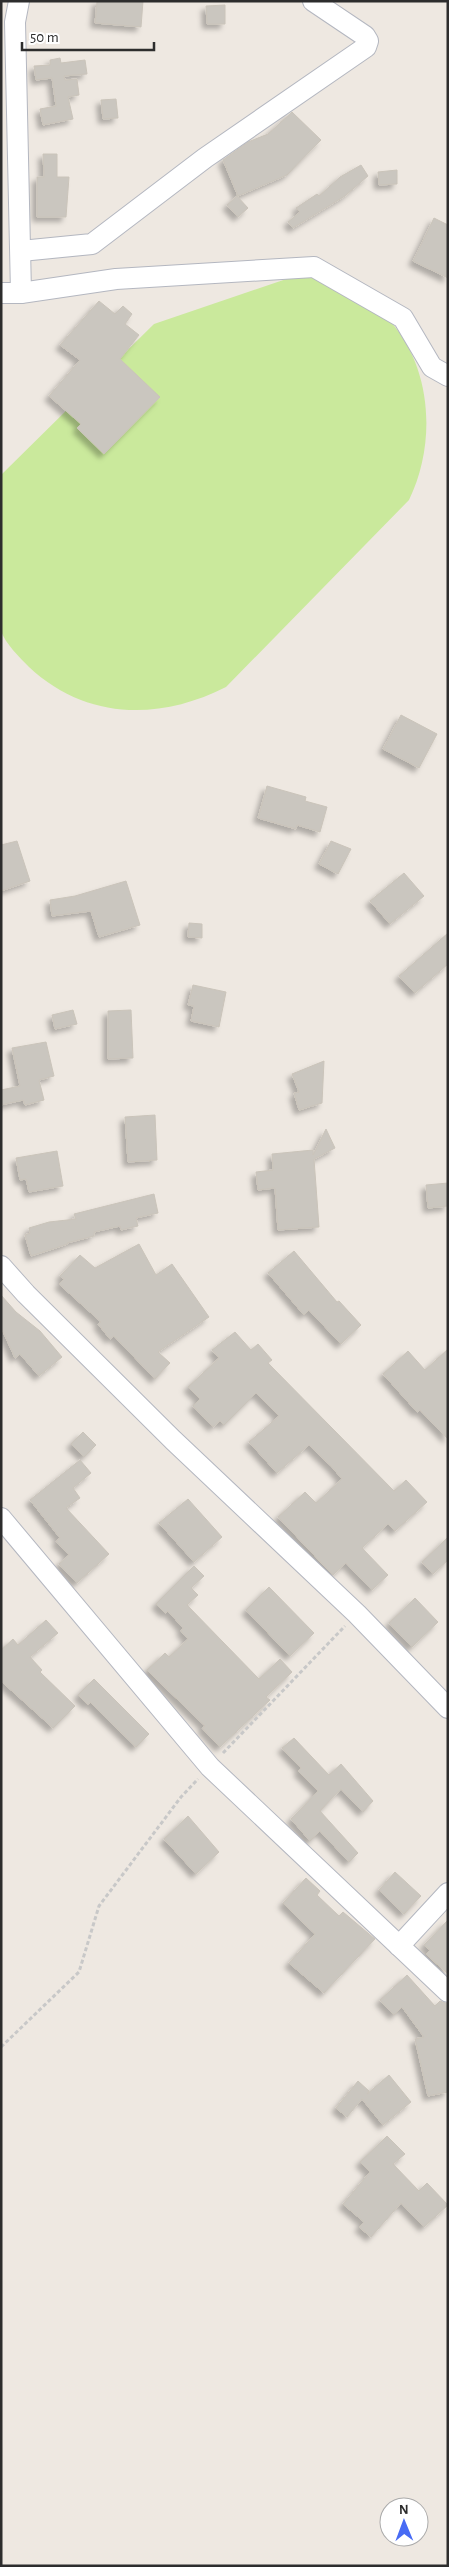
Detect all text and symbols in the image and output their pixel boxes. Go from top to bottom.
scale bar [22,20,155,52]
text: 50 m [30,30,59,45]
north arrow [379,2497,429,2547]
text: N [399,2503,409,2517]

